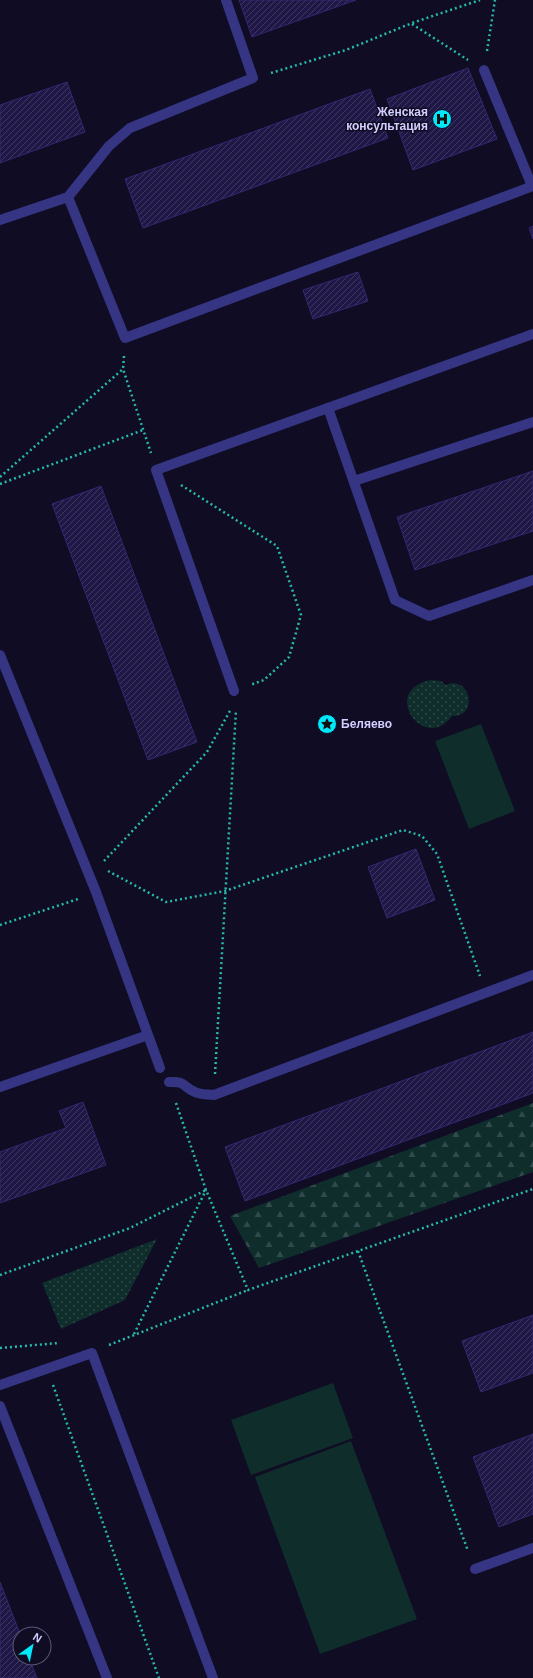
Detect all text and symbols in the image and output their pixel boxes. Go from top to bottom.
place label: Женская консультация [346,105,428,133]
hospital icon: Женская консультация [431,108,453,130]
place icon: Беляево [316,713,338,735]
place label: Беляево [341,717,392,731]
north arrow [12,1626,52,1666]
text: N [31,1630,44,1645]

